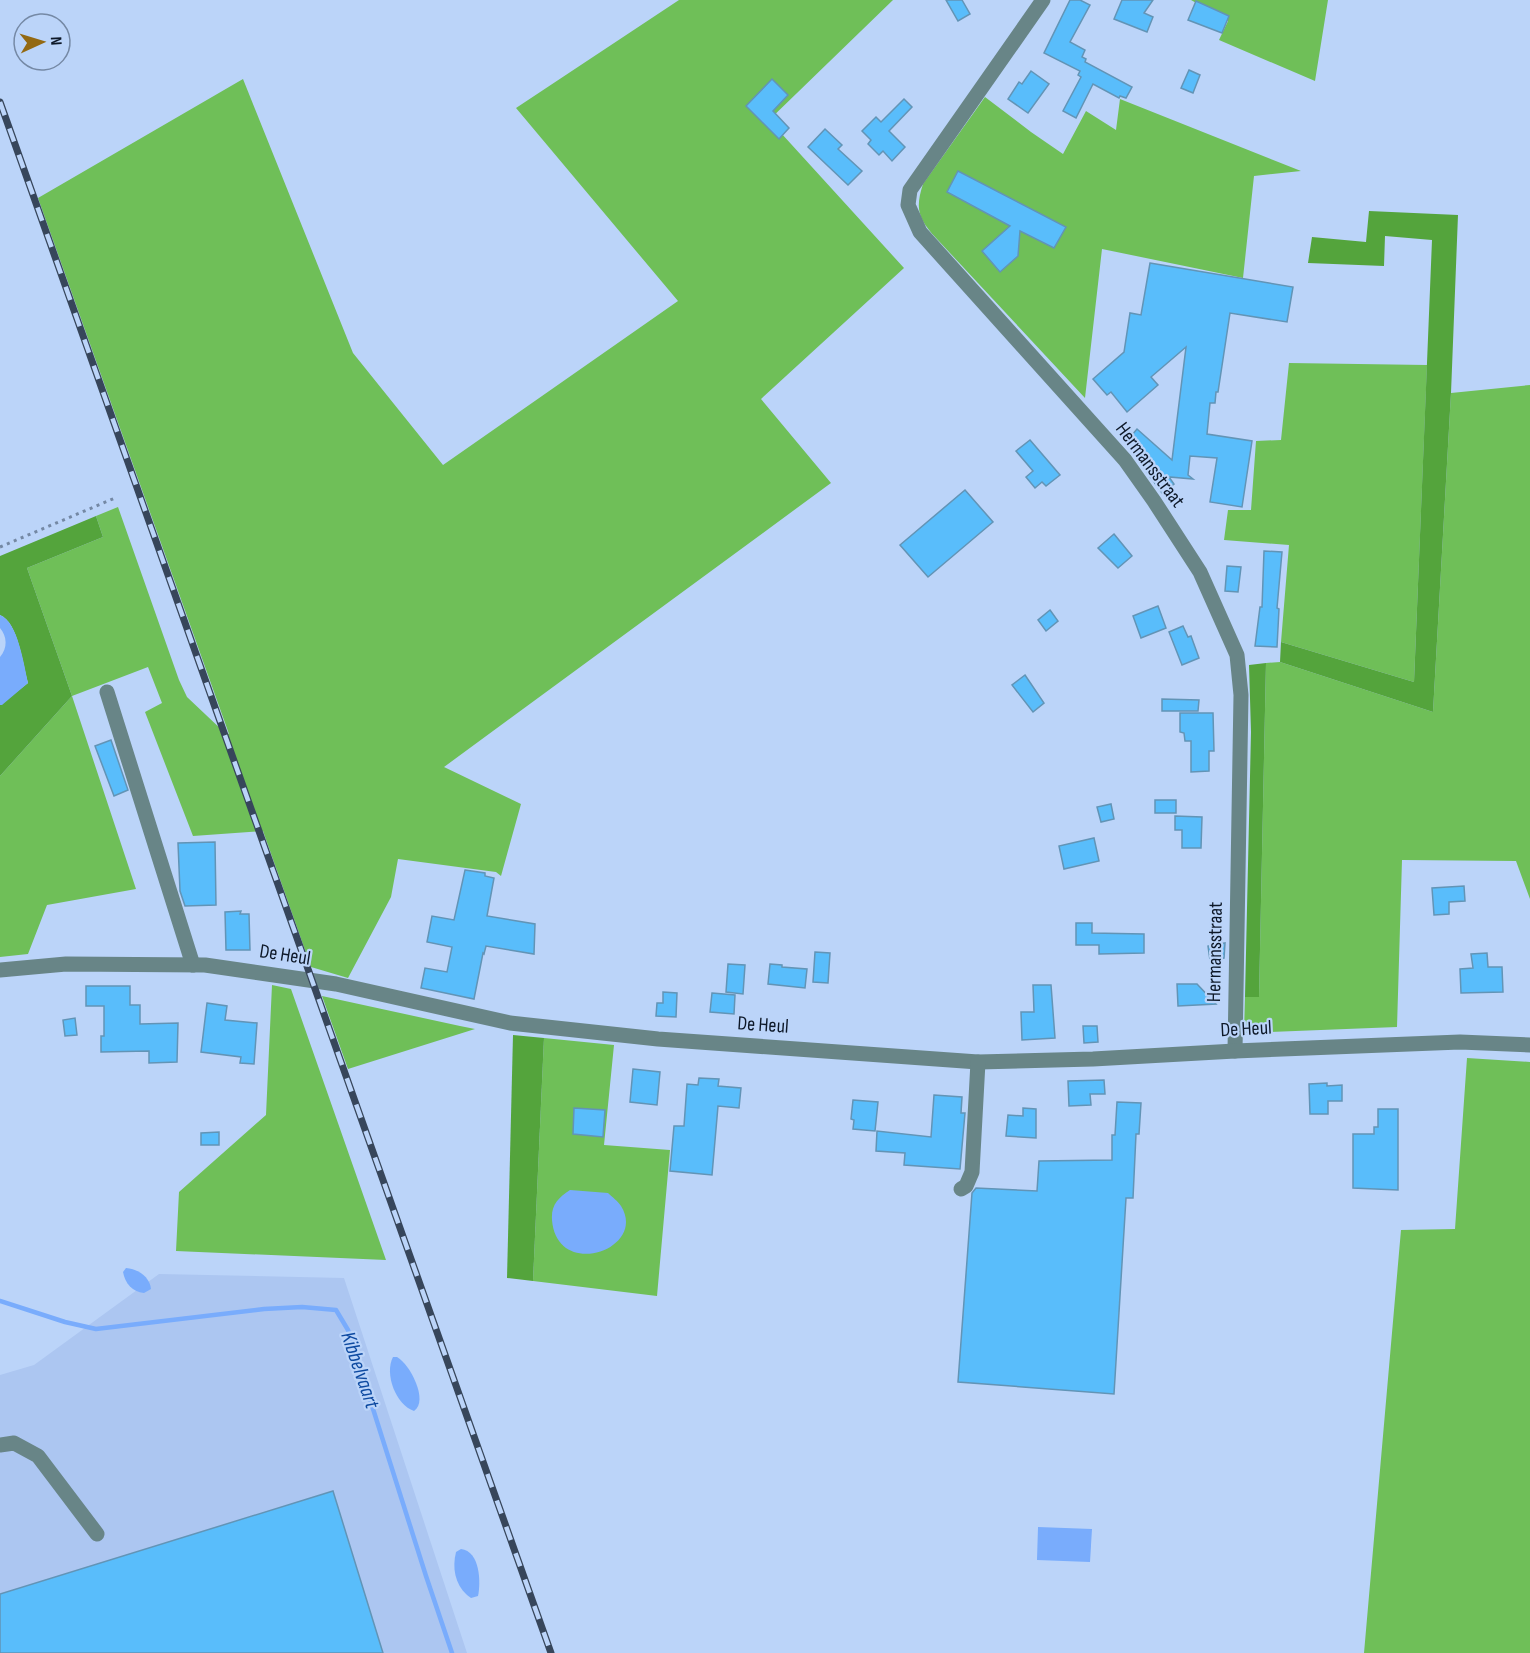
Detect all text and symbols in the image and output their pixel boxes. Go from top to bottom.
north arrow [12,12,72,72]
text: N [46,36,65,46]
street label: Hermansstraat [1110,418,1190,512]
street label: Hermansstraat [1202,902,1228,1002]
street label: De Heul [258,939,312,971]
street label: De Heul [737,1011,789,1039]
street label: De Heul [1220,1016,1272,1042]
water label: Kibbelvaart [335,1328,385,1412]

